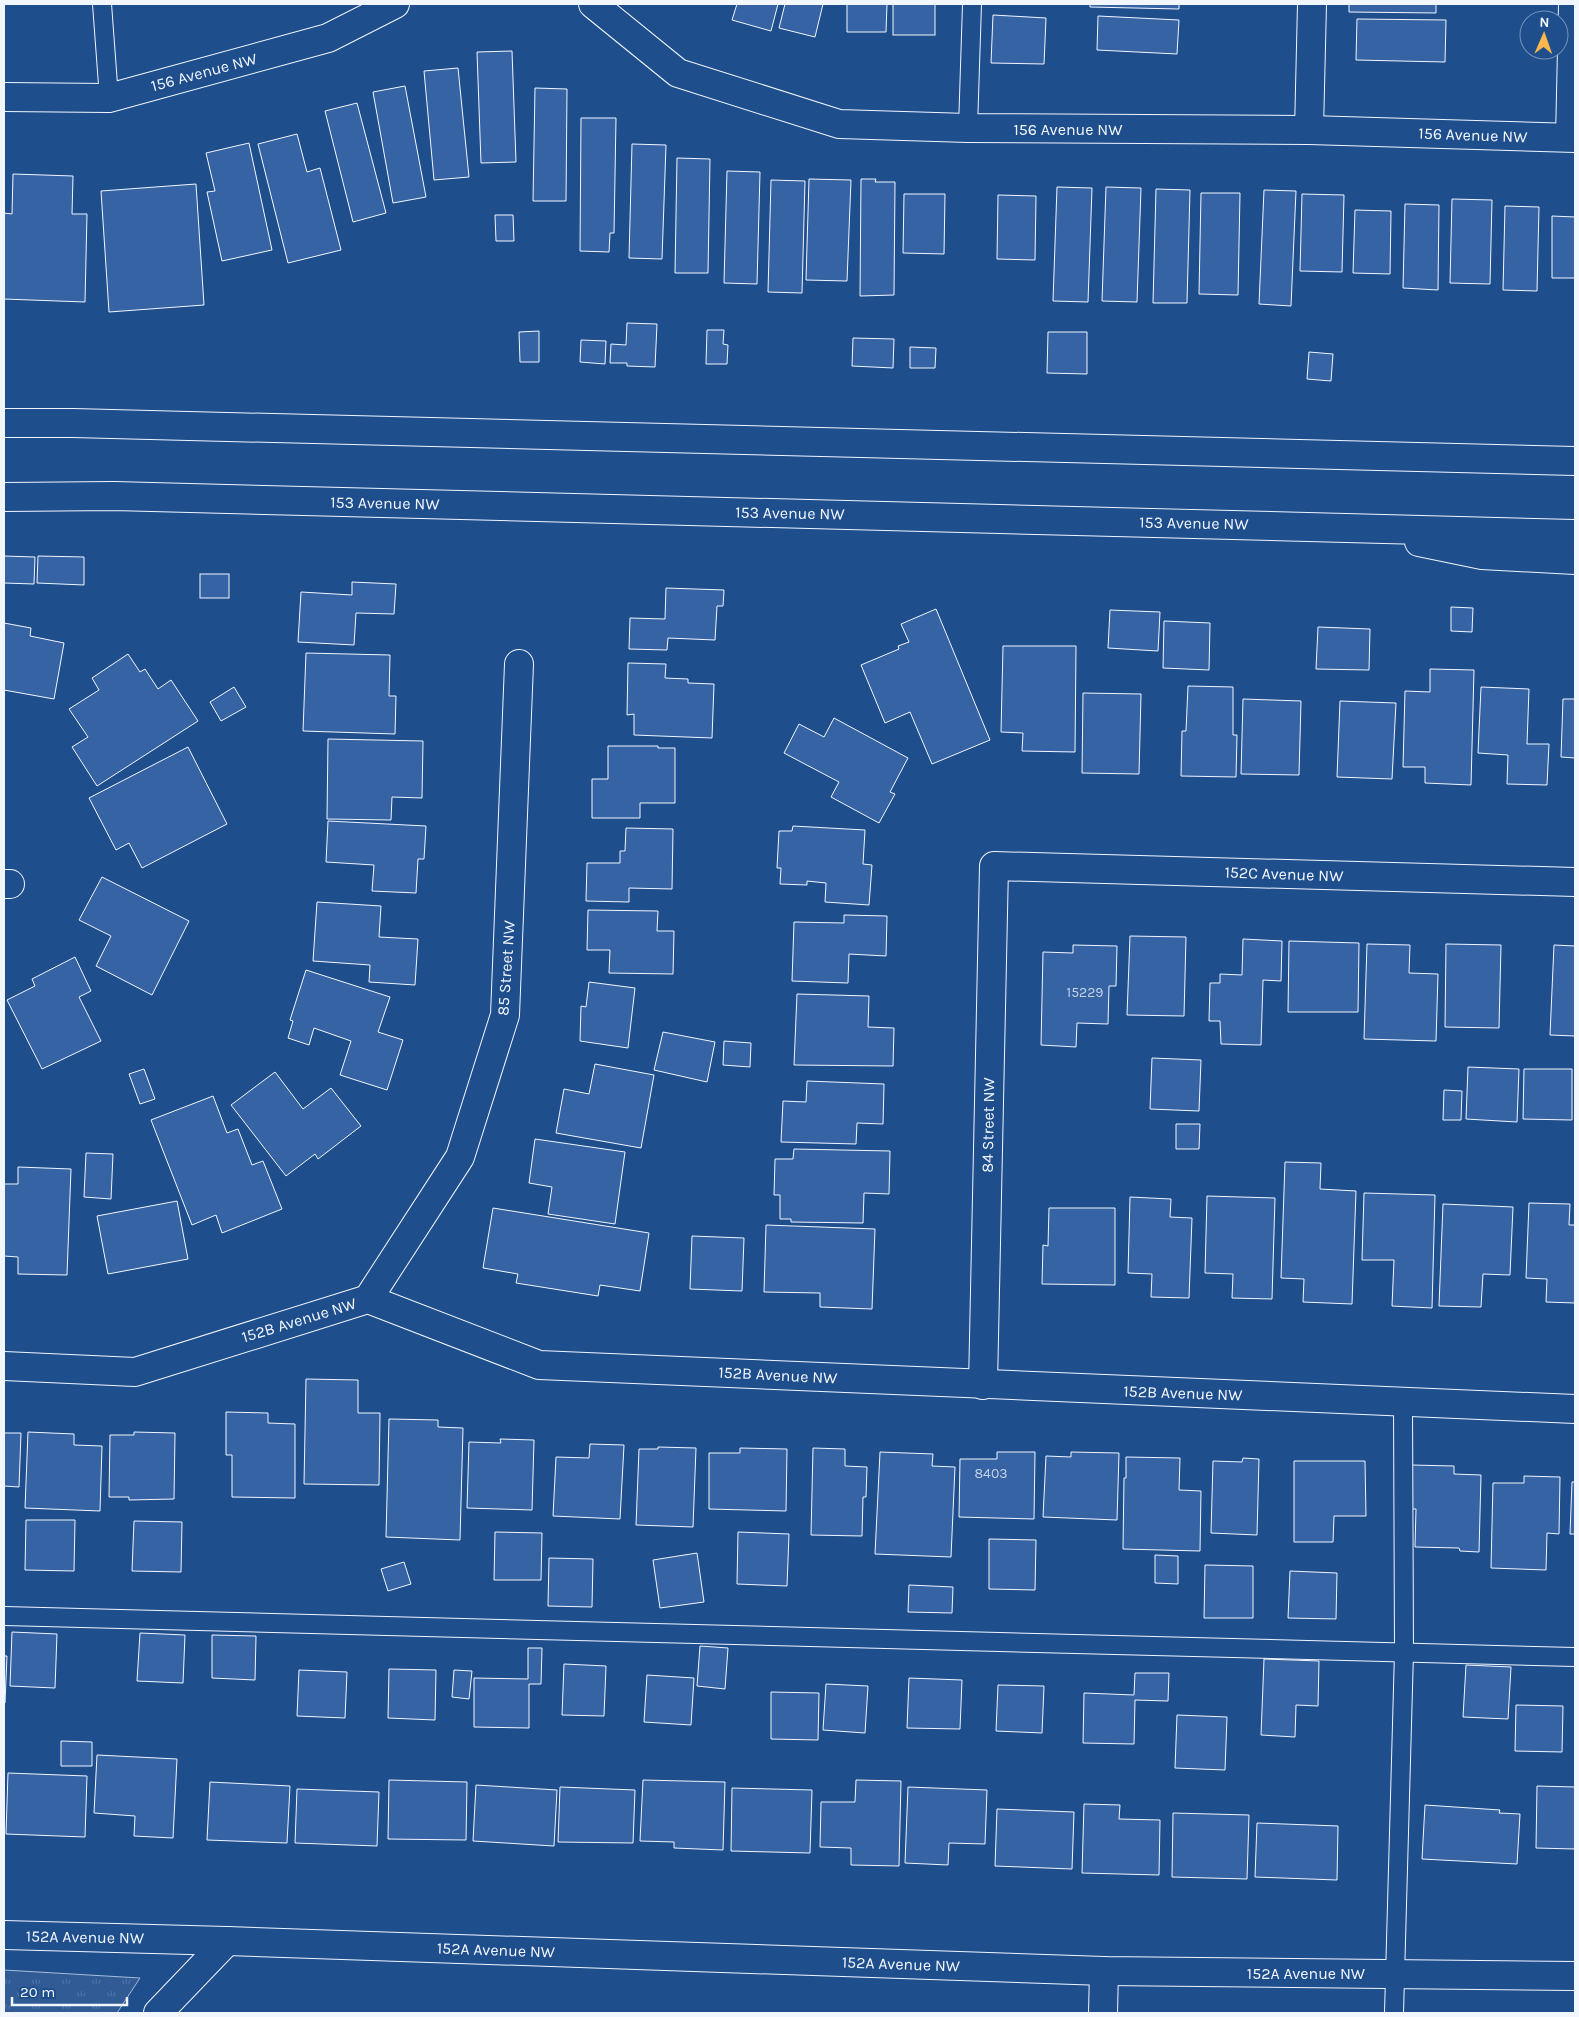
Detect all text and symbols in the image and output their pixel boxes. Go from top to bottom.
north arrow [1519,10,1569,60]
text: N [1539,14,1550,31]
street label: 156 Avenue NW [149,49,260,95]
street label: 156 Avenue NW [1014,120,1123,139]
street label: 156 Avenue NW [1418,124,1528,146]
street label: 153 Avenue NW [330,493,440,513]
street label: 153 Avenue NW [735,503,845,523]
street label: 153 Avenue NW [1139,513,1249,533]
street label: 152C Avenue NW [1224,862,1344,886]
street label: 85 Street NW [493,919,519,1016]
house number: 15229 [1067,984,1103,1001]
street label: 84 Street NW [978,1076,998,1173]
street label: 152B Avenue NW [239,1293,359,1346]
street label: 152B Avenue NW [718,1362,839,1388]
street label: 152B Avenue NW [1123,1381,1244,1405]
house number: 8403 [975,1465,1008,1482]
street label: 152A Avenue NW [26,1926,145,1948]
street label: 152A Avenue NW [437,1938,556,1962]
street label: 152A Avenue NW [842,1952,961,1976]
street label: 152A Avenue NW [1247,1964,1366,1983]
scale bar [12,1974,128,2006]
text: 20 m [20,1983,55,2001]

